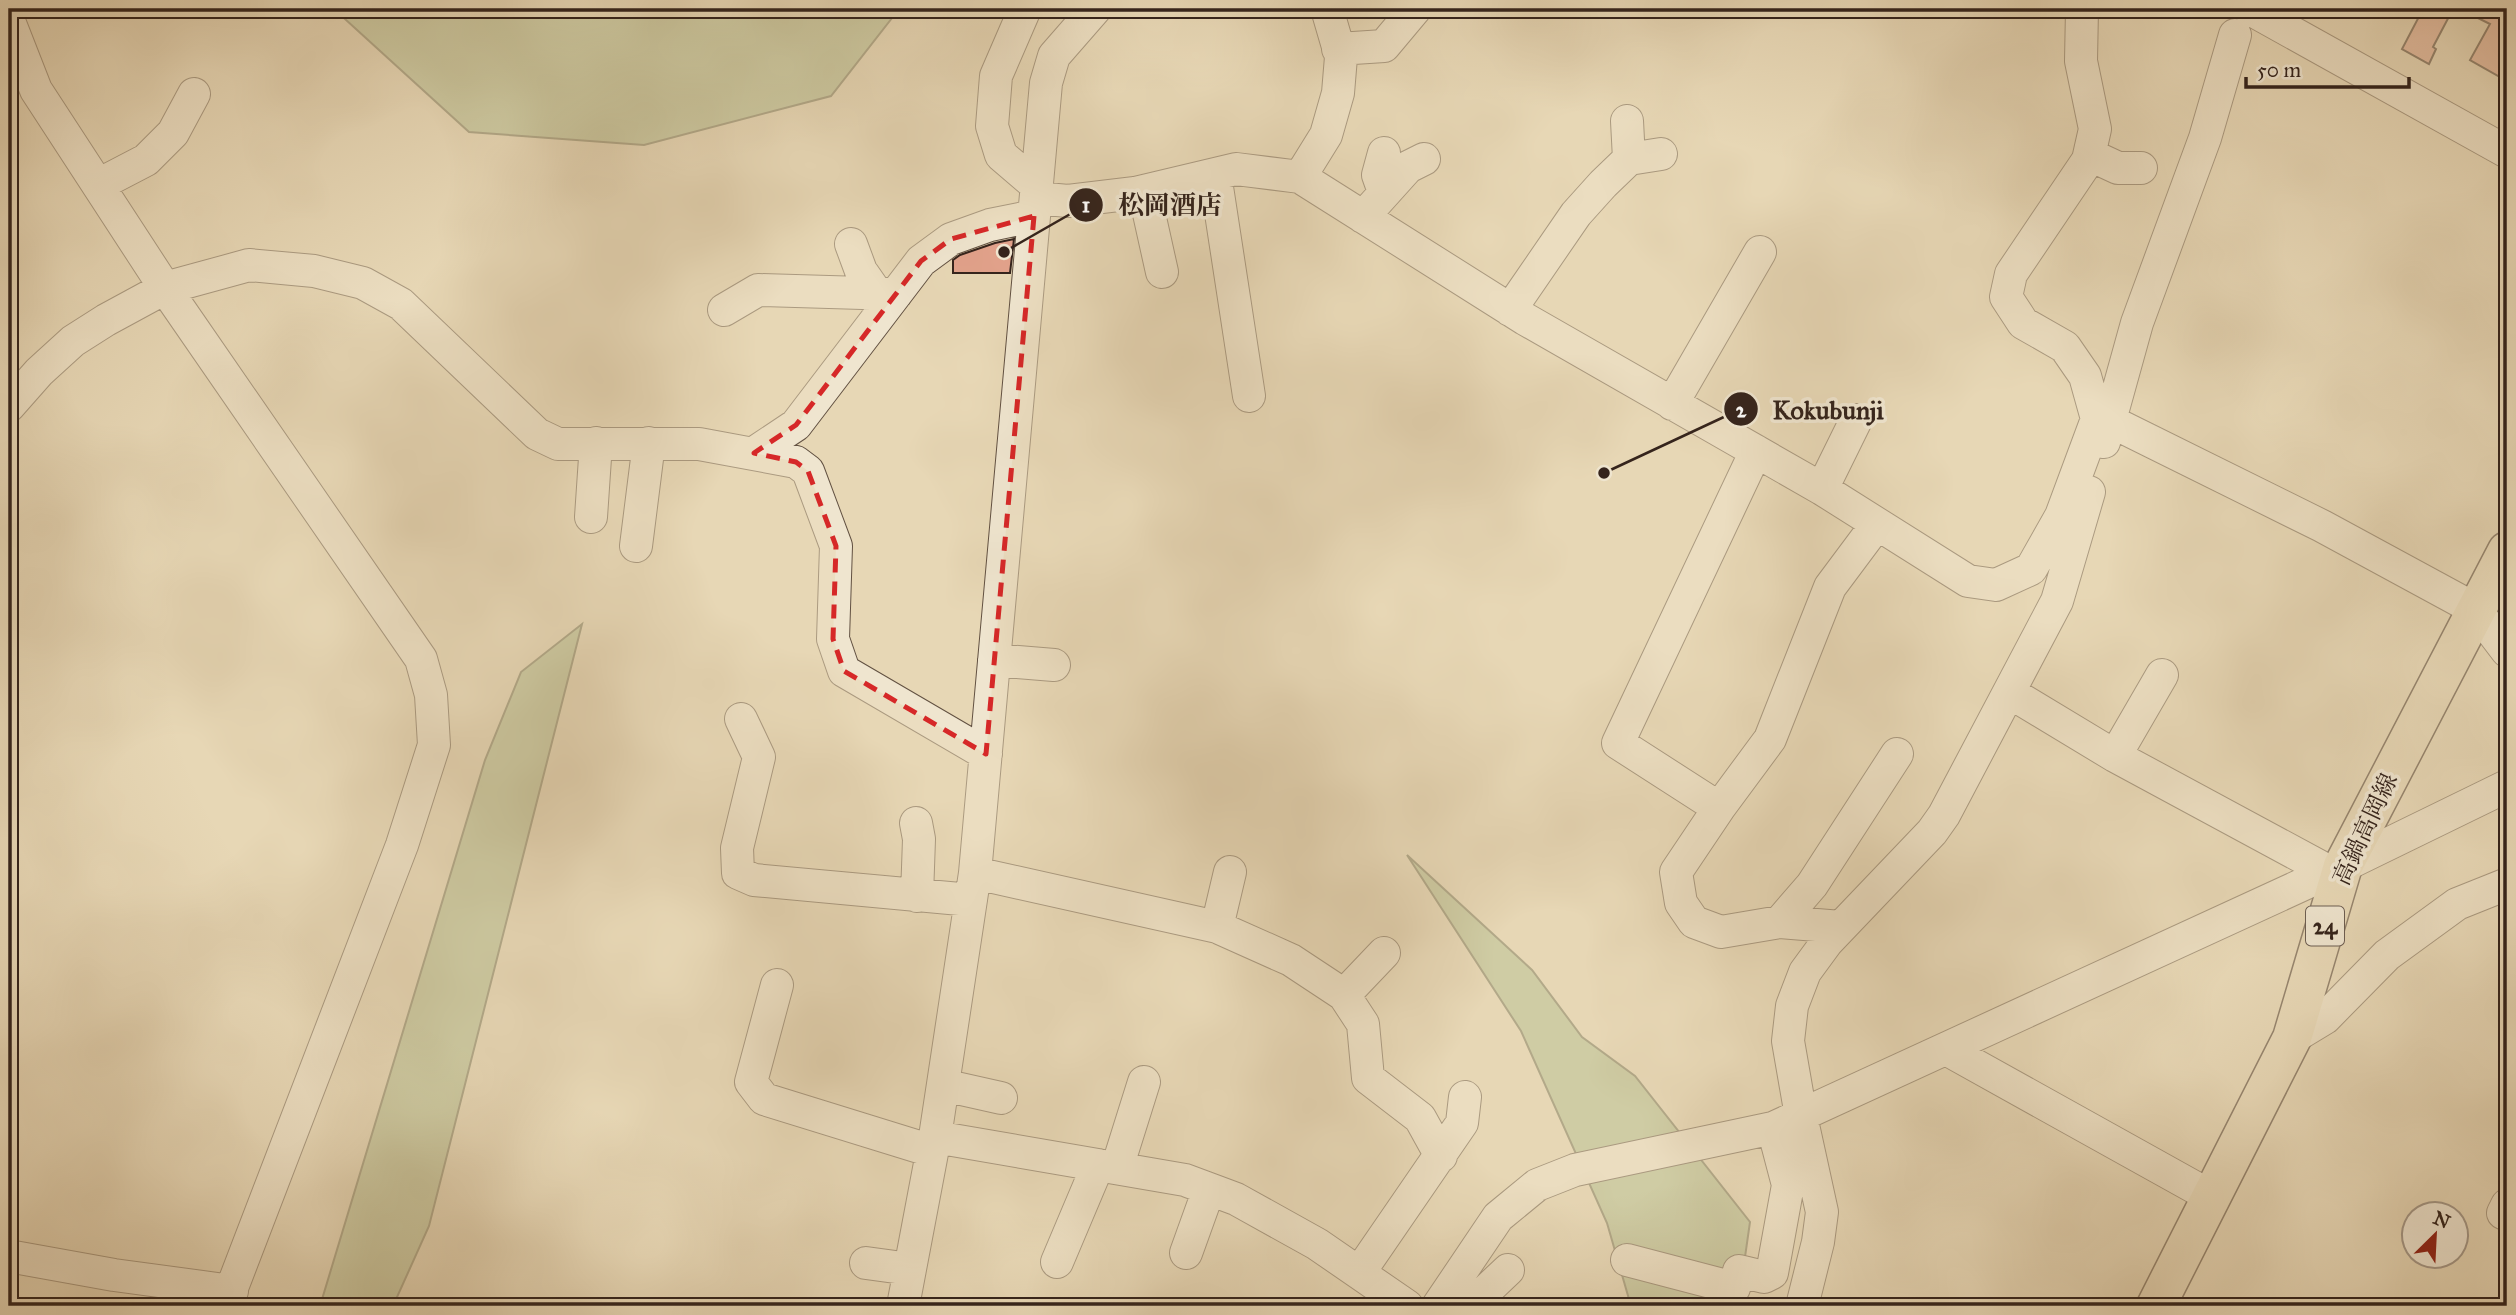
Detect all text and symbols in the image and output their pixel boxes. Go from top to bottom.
scale bar [2246,46,2409,90]
text: 50 m [2257,57,2302,83]
callout: 松岡酒店 [1069,181,1236,228]
text: 松岡酒店 [1118,189,1222,221]
text: 1 [1082,192,1090,218]
callout: Kokubunji [1724,386,1898,433]
text: Kokubunji [1772,394,1884,426]
text: 2 [1736,397,1747,423]
street label: 高鍋高岡線 [2326,768,2404,890]
road number: 24 [2306,906,2344,945]
north arrow [2400,1200,2470,1270]
text: N [2430,1206,2454,1234]

